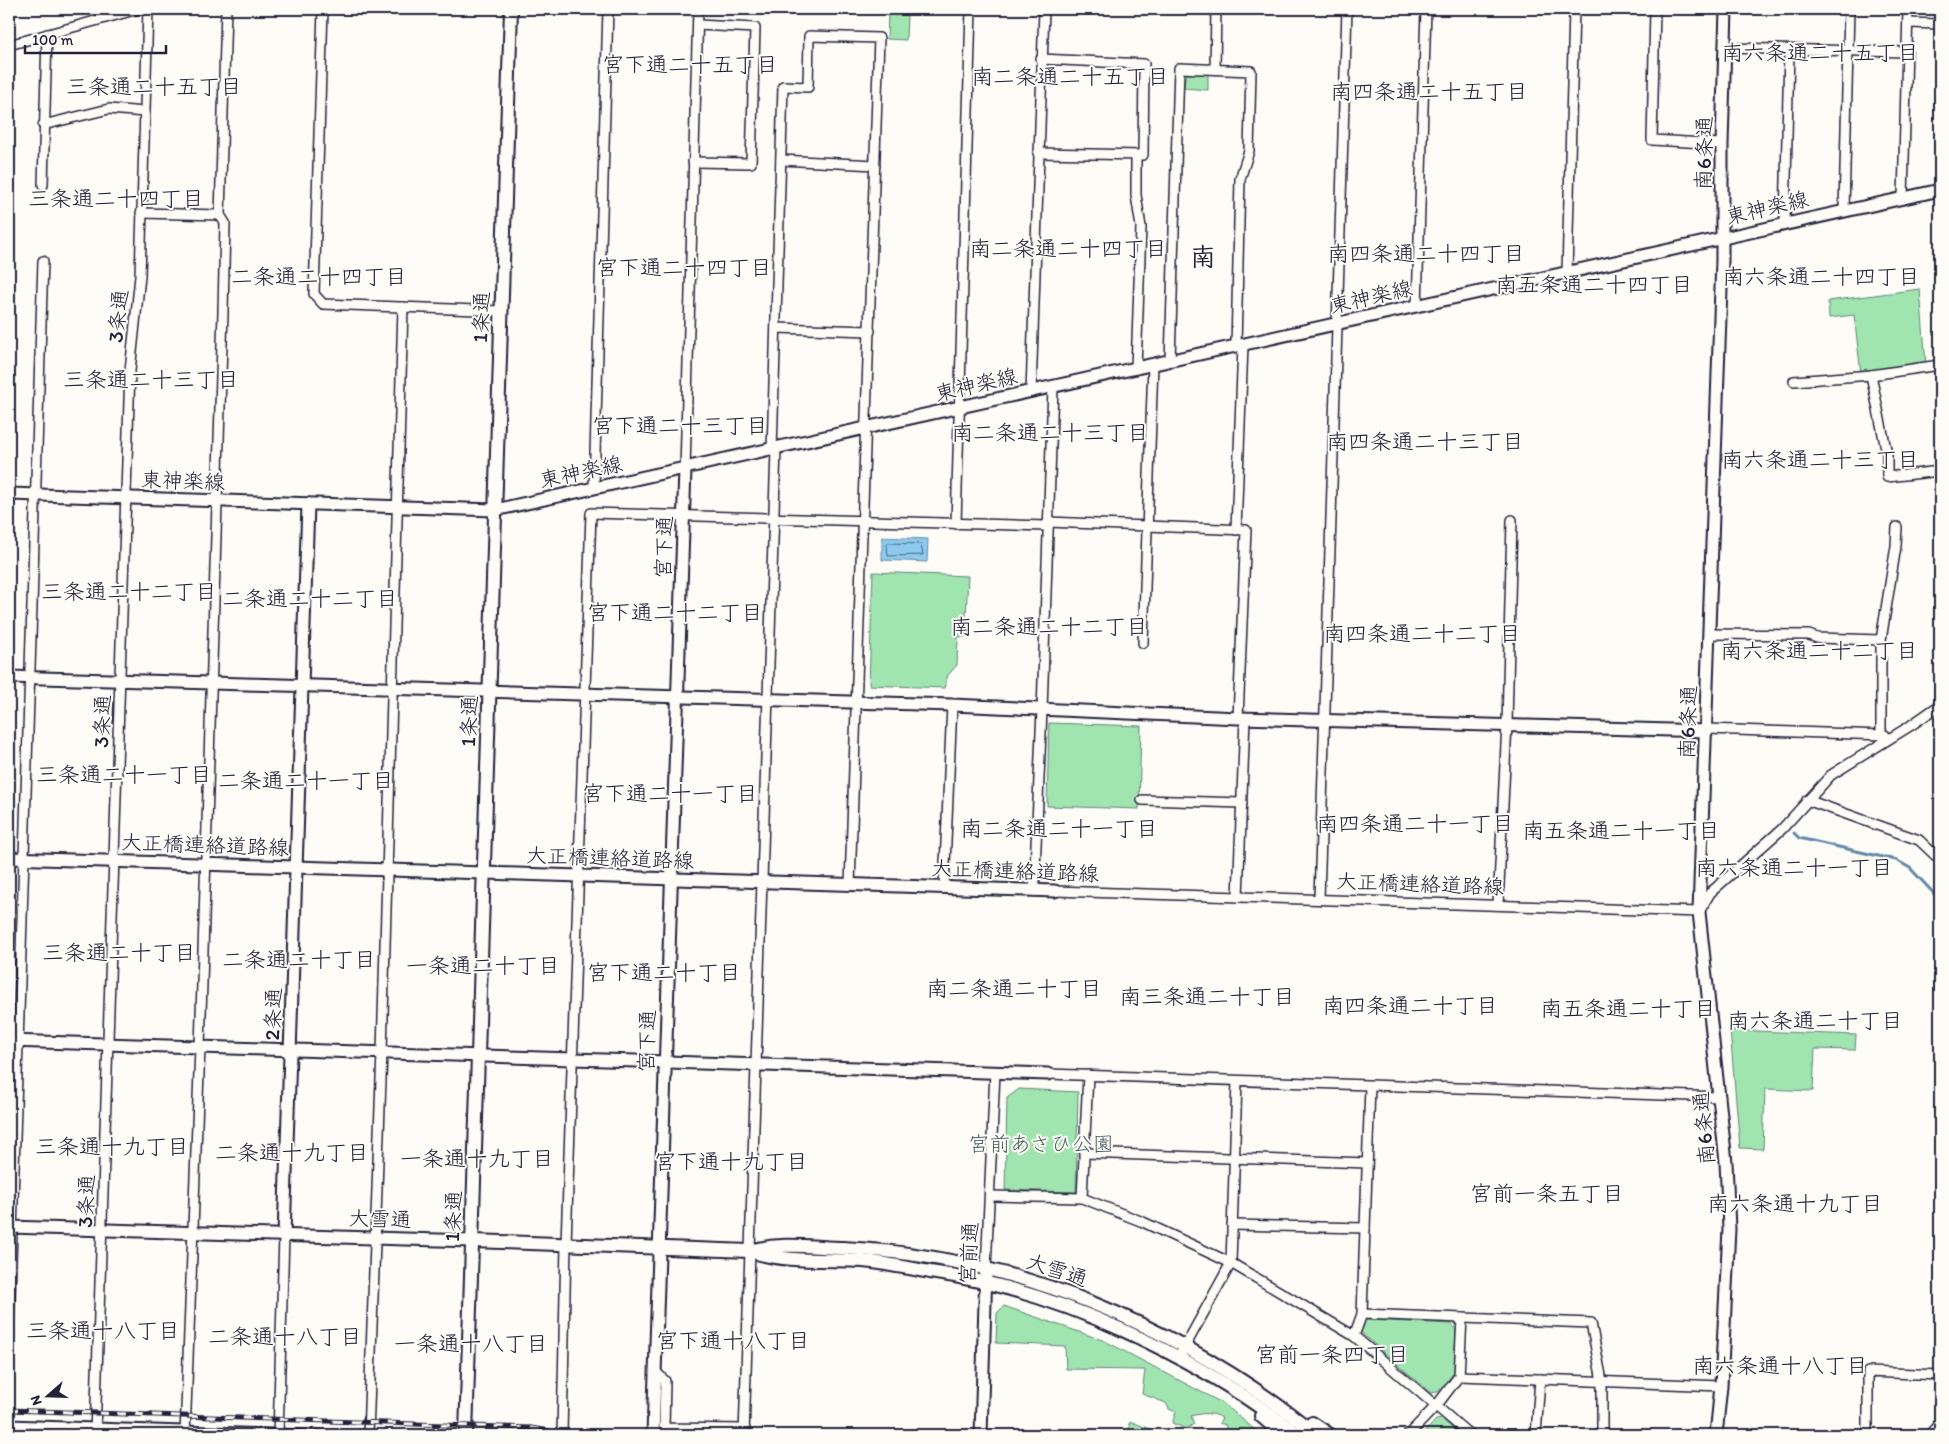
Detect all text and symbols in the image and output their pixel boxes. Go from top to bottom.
scale bar [25,22,166,54]
text: 100 m [32,31,74,49]
district label: 南六条通二十五丁目 [1721,39,1919,66]
district label: 宮下通二十五丁目 [602,51,778,78]
district label: 南二条通二十五丁目 [971,63,1169,90]
district label: 三条通二十五丁目 [66,73,242,100]
district label: 南四条通二十五丁目 [1330,78,1528,105]
street label: 南6条通 [1690,116,1717,190]
district label: 三条通二十四丁目 [28,185,204,212]
street label: 東神楽線 [1723,186,1811,229]
district label: 南二条通二十四丁目 [969,235,1167,262]
district label: 南四条通二十四丁目 [1327,240,1525,267]
district label: 南 [1190,241,1216,273]
district label: 宮下通二十四丁目 [596,254,772,281]
district label: 二条通二十四丁目 [231,263,407,290]
district label: 南六条通二十四丁目 [1722,263,1920,290]
district label: 南五条通二十四丁目 [1495,271,1693,298]
street label: 東神楽線 [1327,275,1415,318]
street label: 3条通 [102,288,133,344]
street label: 1条通 [467,291,494,343]
street label: 東神楽線 [932,363,1020,406]
district label: 三条通二十三丁目 [63,366,239,393]
district label: 宮下通二十三丁目 [592,412,768,439]
district label: 南二条通二十三丁目 [951,419,1149,446]
district label: 南四条通二十三丁目 [1326,428,1524,455]
district label: 南六条通二十三丁目 [1721,446,1919,473]
street label: 東神楽線 [537,451,625,492]
street label: 東神楽線 [141,467,225,494]
street label: 宮下通 [650,515,677,579]
district label: 三条通二十二丁目 [41,578,217,605]
district label: 二条通二十二丁目 [222,585,398,612]
district label: 宮下通二十二丁目 [587,599,763,626]
district label: 南二条通二十二丁目 [950,613,1148,640]
district label: 南四条通二十二丁目 [1323,620,1521,647]
district label: 南六条通二十二丁目 [1720,637,1918,664]
street label: 南6条通 [1674,685,1701,759]
street label: 3条通 [88,694,115,748]
street label: 1条通 [455,695,482,747]
district label: 三条通二十一丁目 [36,761,212,788]
district label: 二条通二十一丁目 [218,767,394,794]
district label: 宮下通二十一丁目 [582,780,758,807]
district label: 南四条通二十一丁目 [1316,810,1514,837]
district label: 南二条通二十一丁目 [960,815,1158,842]
district label: 南五条通二十一丁目 [1522,817,1720,844]
street label: 大正橋連絡道路線 [121,829,289,860]
street label: 大正橋連絡道路線 [526,842,694,873]
district label: 南六条通二十一丁目 [1695,854,1893,881]
street label: 大正橋連絡道路線 [931,855,1099,886]
street label: 大正橋連絡道路線 [1336,868,1504,899]
district label: 三条通二十丁目 [42,939,196,966]
district label: 二条通二十丁目 [222,946,376,973]
district label: 一条通二十丁目 [406,952,560,979]
district label: 宮下通二十丁目 [587,959,741,986]
district label: 南二条通二十丁目 [926,975,1102,1002]
district label: 南三条通二十丁目 [1119,983,1295,1010]
street label: 2条通 [259,987,286,1041]
district label: 南四条通二十丁目 [1322,992,1498,1019]
district label: 南五条通二十丁目 [1540,995,1716,1022]
district label: 南六条通二十丁目 [1727,1007,1903,1034]
street label: 宮下通 [633,1009,660,1073]
street label: 南6条通 [1688,1090,1719,1166]
park label: 宮前あさひ公園 [968,1131,1114,1156]
district label: 三条通十九丁目 [35,1133,189,1160]
district label: 二条通十九丁目 [215,1139,369,1166]
district label: 一条通十九丁目 [400,1145,554,1172]
district label: 宮下通十九丁目 [654,1148,808,1175]
street label: 3条通 [72,1174,99,1228]
district label: 宮前一条五丁目 [1470,1180,1624,1207]
street label: 1条通 [439,1190,466,1242]
district label: 南六条通十九丁目 [1707,1190,1883,1217]
street label: 大雪通 [348,1205,412,1232]
street label: 宮前通 [954,1221,983,1285]
street label: 大雪通 [1023,1248,1091,1291]
district label: 三条通十八丁目 [26,1317,180,1344]
district label: 二条通十八丁目 [208,1323,362,1350]
district label: 宮下通十八丁目 [656,1327,810,1354]
district label: 一条通十八丁目 [394,1330,548,1357]
district label: 宮前一条四丁目 [1255,1341,1409,1368]
district label: 南六条通十八丁目 [1692,1352,1868,1379]
north arrow [22,1372,72,1422]
text: N [27,1393,46,1408]

